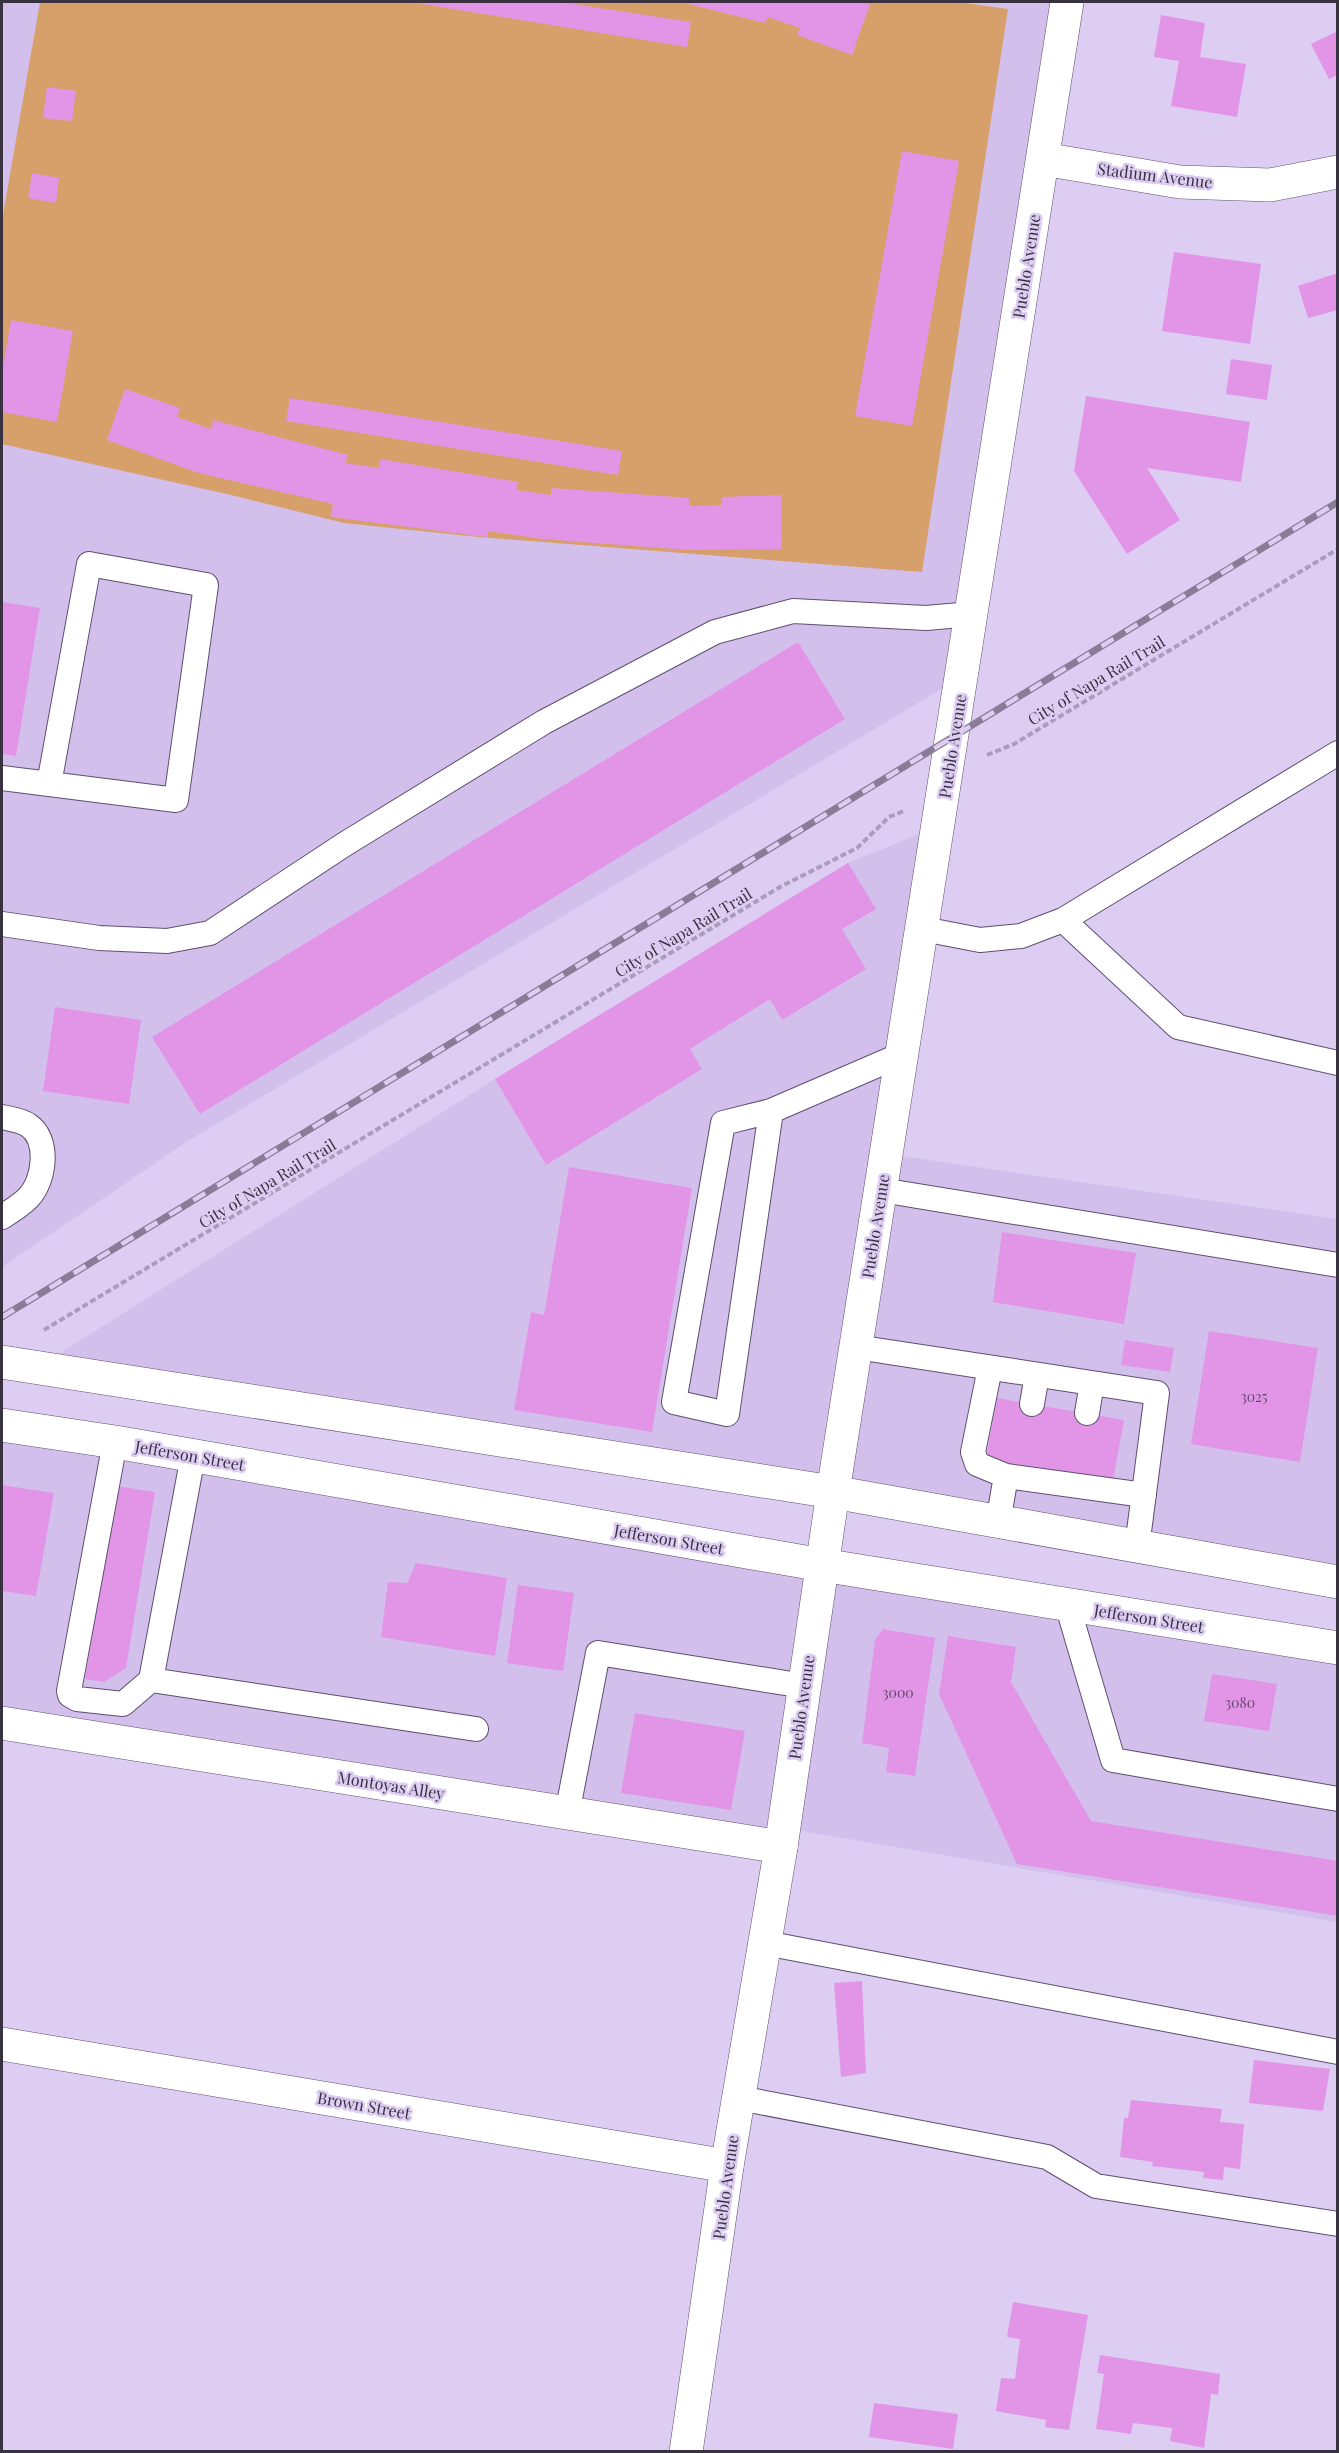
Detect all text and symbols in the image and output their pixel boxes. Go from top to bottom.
street label: Stadium Avenue [1096,158,1214,192]
street label: Pueblo Avenue [1007,212,1045,320]
street label: City of Napa Rail Trail [1024,630,1169,729]
street label: Pueblo Avenue [933,692,971,800]
street label: City of Napa Rail Trail [611,882,756,981]
street label: City of Napa Rail Trail [195,1133,340,1232]
street label: Pueblo Avenue [856,1172,894,1280]
house number: 3025 [1240,1387,1268,1406]
street label: Jefferson Street [133,1435,247,1475]
street label: Jefferson Street [612,1519,726,1559]
street label: Jefferson Street [1092,1599,1206,1637]
street label: Pueblo Avenue [783,1654,819,1760]
house number: 3000 [882,1683,914,1702]
house number: 3080 [1225,1693,1255,1712]
street label: Montoyas Alley [336,1766,446,1804]
street label: Brown Street [316,2086,413,2124]
street label: Pueblo Avenue [707,2134,743,2240]

